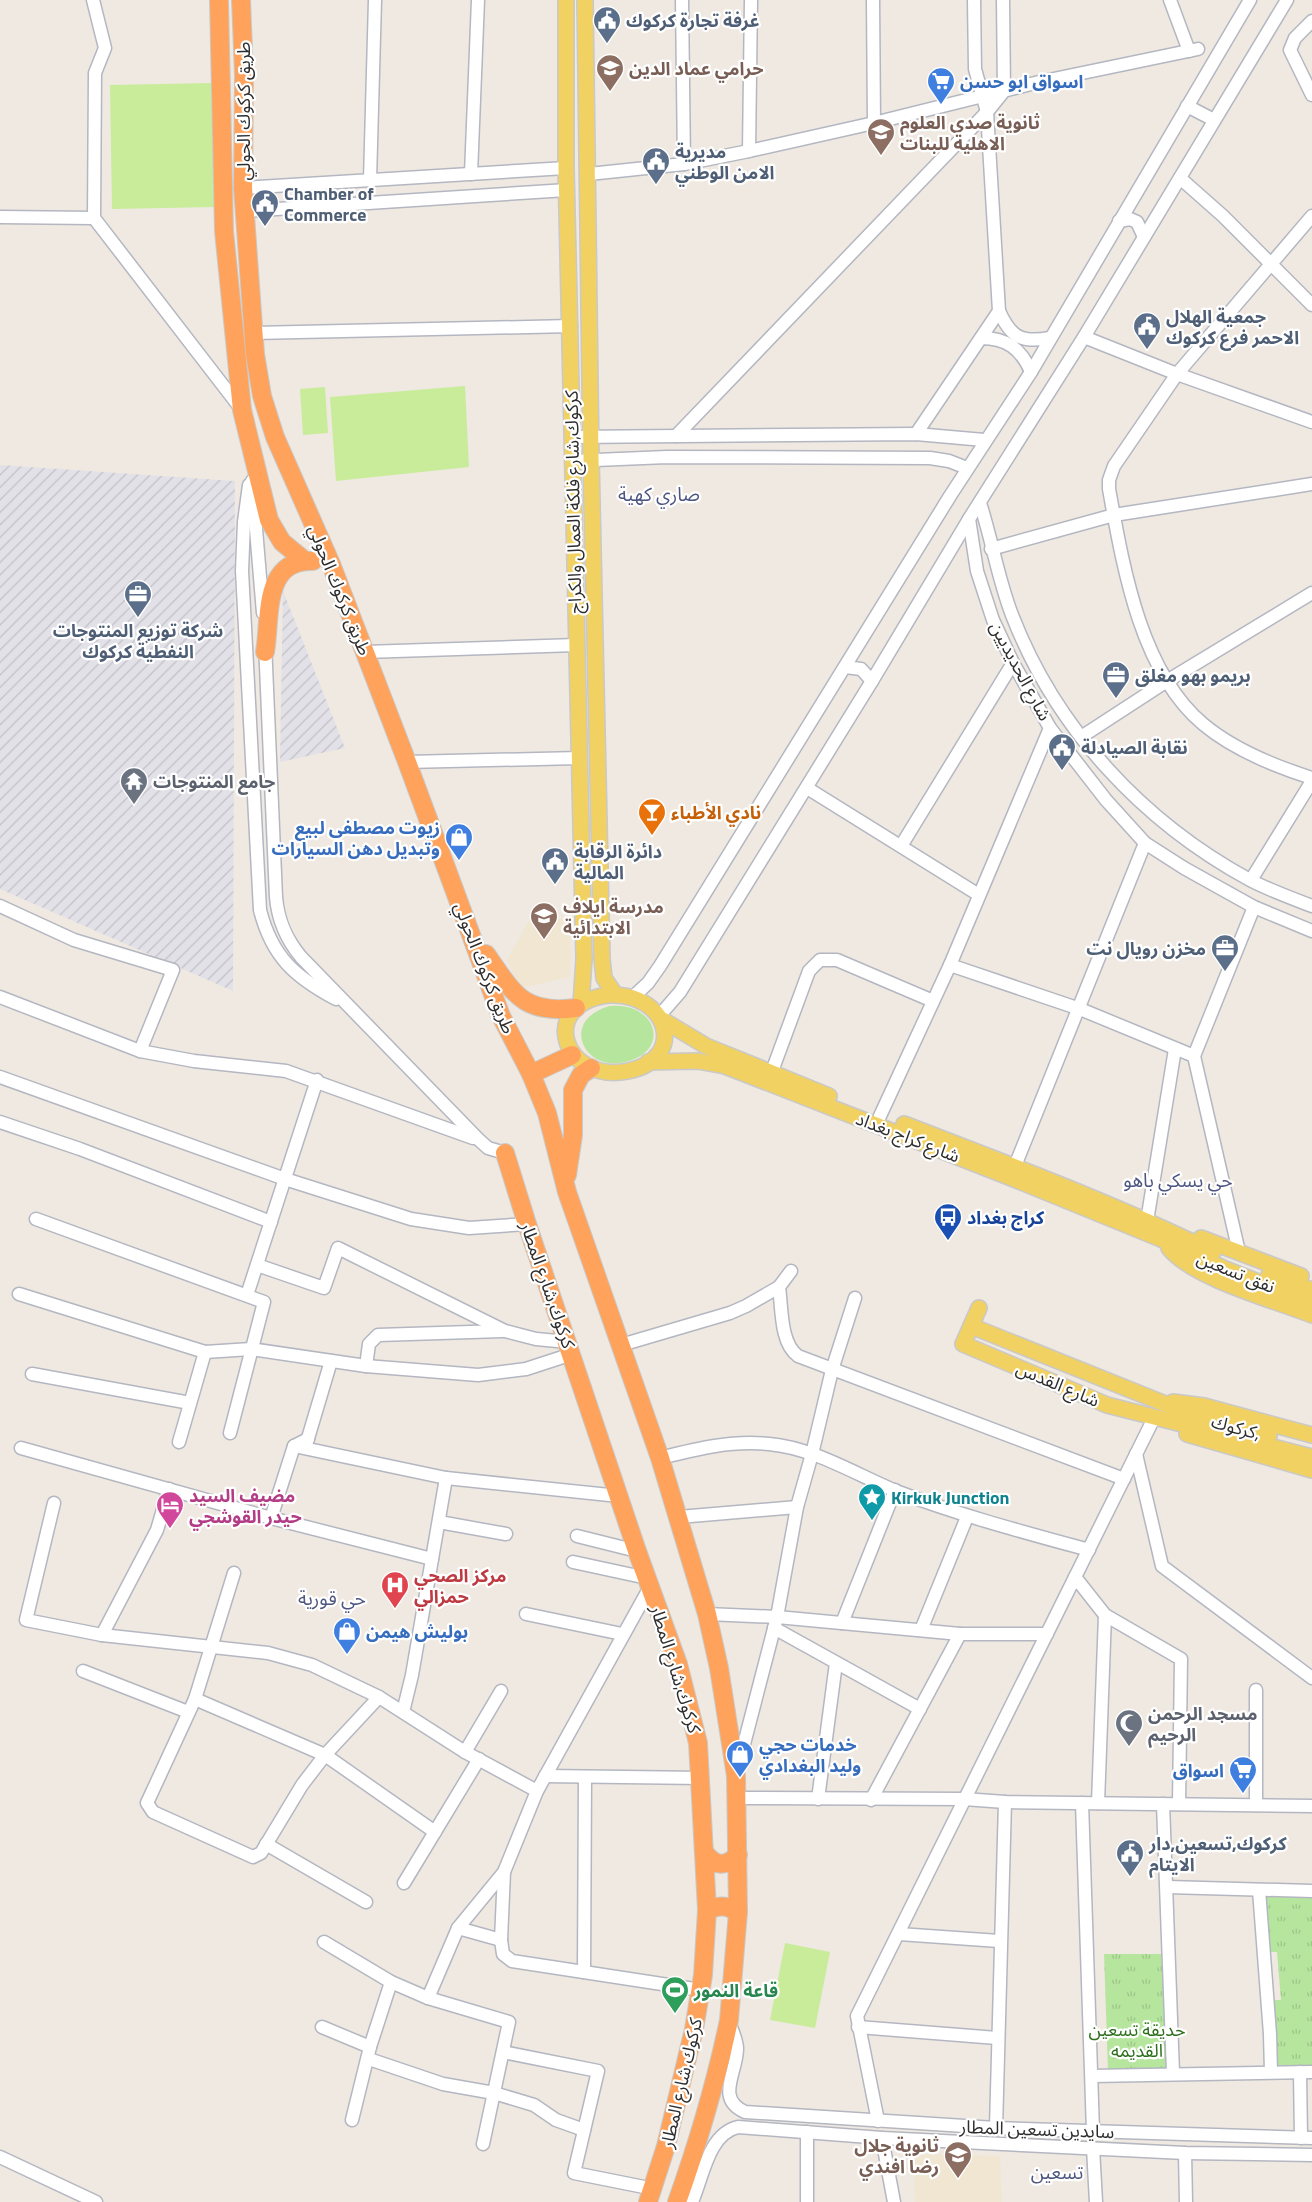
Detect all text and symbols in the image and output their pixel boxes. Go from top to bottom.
public building icon: غرفة تجارة كركوك [592,5,622,44]
place label: غرفة تجارة كركوك [626,7,760,34]
street label: طريق كركوك الحولي [230,41,257,181]
school or university icon: حرامي عماد الدين [595,53,625,92]
place label: حرامي عماد الدين [629,55,763,83]
supermarket icon: اسواق ابو حسن [926,66,956,105]
place label: اسواق ابو حسن [960,68,1083,95]
place label: ثانوية صدى العلوم الاهلية للبنات [900,109,1040,157]
school or university icon: ثانوية صدى العلوم الاهلية للبنات [866,117,896,156]
place label: مديرية الامن الوطني [675,138,775,187]
public building icon: مديرية الامن الوطني [641,146,671,185]
place label: Chamber of Commerce [284,180,374,228]
public building icon: Chamber of Commerce [250,188,280,227]
place label: جمعية الهلال الاحمر فرع كركوك [1166,303,1299,351]
public building icon: جمعية الهلال الاحمر فرع كركوك [1132,311,1162,350]
street label: كركوك,شارع فلكة العمال والكراج [558,390,589,614]
district label: صاري كهية [618,479,700,509]
street label: طريق كركوك الحولي [301,520,379,660]
office icon: شركة توزيع المنتوجات النفطية كركوك [123,579,153,618]
street label: شارع الحديديين [983,616,1059,726]
place label: شركة توزيع المنتوجات النفطية كركوك [53,617,223,665]
office icon: بريمو بهو مغلق [1101,660,1131,699]
place label: بريمو بهو مغلق [1135,662,1251,689]
public building icon: نقابة الصيادلة [1047,732,1077,771]
place label: نقابة الصيادلة [1081,734,1188,761]
temple icon: جامع المنتوجات [119,766,149,805]
place label: جامع المنتوجات [153,768,275,795]
bar icon: نادي الأطباء [637,797,667,836]
place label: نادي الأطباء [671,799,761,827]
place label: زيوت مصطفى لبيع وتبديل دهن السيارات [271,814,440,862]
shop icon: زيوت مصطفى لبيع وتبديل دهن السيارات [444,822,474,861]
place label: دائرة الرقابة المالية [574,838,662,886]
public building icon: دائرة الرقابة المالية [540,846,570,885]
place label: مدرسة ايلاف الابتدائية [563,893,664,941]
street label: طريق كركوك الحولي [447,898,523,1038]
school or university icon: مدرسة ايلاف الابتدائية [529,901,559,940]
office icon: مخزن رويال نت [1210,933,1240,972]
place label: مخزن رويال نت [1086,935,1206,962]
street label: شارع كراج بغداد [852,1105,964,1170]
district label: حي يسكي باهو [1123,1165,1233,1195]
bus stop icon: كراج بغداد [933,1202,963,1241]
place label: كراج بغداد [967,1204,1045,1231]
street label: كركوك,شارع المطار [512,1217,583,1353]
street label: نفق تسعين [1193,1244,1279,1300]
street label: شارع القدس [1012,1354,1104,1415]
street label: كركوك, [1209,1408,1263,1446]
place label: مضيف السيد حيدر القوشجي [189,1482,302,1531]
place icon: Kirkuk Junction [857,1482,887,1521]
place label: Kirkuk Junction [891,1484,1010,1511]
hotel icon: مضيف السيد حيدر القوشجي [155,1490,185,1529]
place label: مركز الصحي حمزالي [414,1562,507,1611]
hospital icon: مركز الصحي حمزالي [380,1570,410,1609]
district label: حي قورية [298,1583,366,1613]
street label: كركوك,شارع المطار [642,1601,708,1737]
shop icon: بوليش هيمن [332,1616,362,1655]
place label: بوليش هيمن [366,1618,468,1645]
place label: مسجد الرحمن الرحيم [1148,1700,1258,1748]
mosque icon: مسجد الرحمن الرحيم [1114,1708,1144,1747]
place label: خدمات حجي وليد البغدادي [759,1731,861,1780]
shop icon: خدمات حجي وليد البغدادي [725,1739,755,1778]
supermarket icon: اسواق [1228,1755,1258,1794]
place label: اسواق [1173,1757,1224,1784]
place label: كركوك,تسعين,دار الايتام [1148,1830,1287,1878]
public building icon: كركوك,تسعين,دار الايتام [1115,1838,1145,1877]
sports icon: قاعة النمور [660,1975,690,2014]
place label: قاعة النمور [693,1977,778,2004]
street label: كركوك,شارع المطار [653,2015,710,2152]
park label: حديقة تسعين القديمه [1088,2016,1186,2064]
street label: سايدين تسعين المطار [958,2113,1115,2145]
place label: ثانوية جلال رضا افندي [854,2132,939,2181]
school or university icon: ثانوية جلال رضا افندي [943,2140,973,2179]
district label: تسعین [1031,2157,1083,2186]

